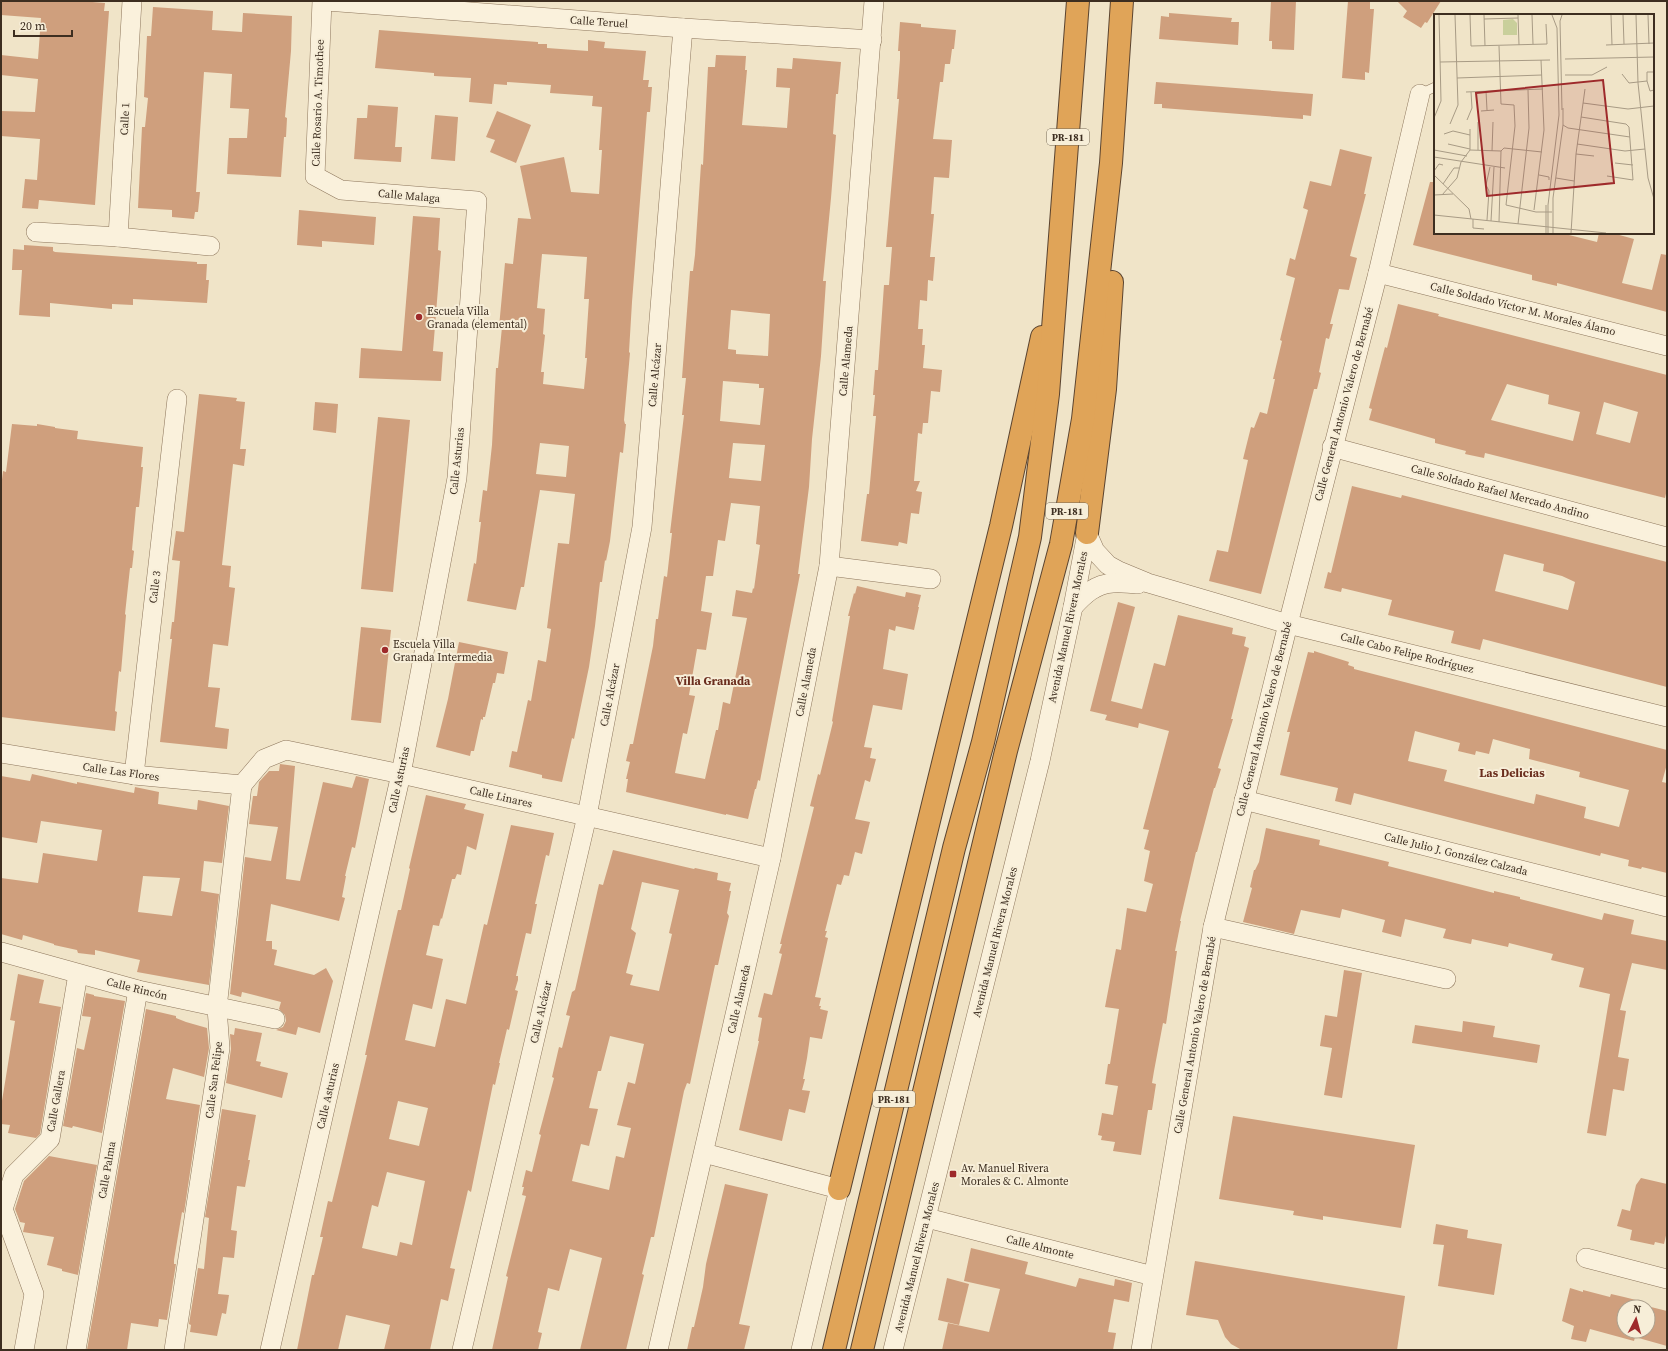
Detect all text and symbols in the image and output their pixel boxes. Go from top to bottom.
scale bar [14,12,72,38]
street label: Calle Teruel [569,12,629,32]
inset map [1434,14,1654,234]
text: 20 m [20,18,46,34]
street label: Calle Rosario A. Timothee [308,39,328,167]
street label: Calle 1 [117,102,133,136]
road number: PR-181 [1047,129,1089,145]
street label: Calle Malaga [377,186,441,206]
street label: Calle Soldado Víctor M. Morales Álamo [1429,279,1617,339]
place label: Escuela Villa Granada (elemental) [427,304,527,332]
street label: Calle General Antonio Valero de Bernabé [1311,305,1377,503]
marker: Escuela Villa Granada (elemental) [414,312,424,322]
street label: Calle Alameda [835,325,857,397]
street label: Calle Alcázar [645,342,665,408]
street label: Calle Asturias [446,426,468,495]
street label: Calle Soldado Rafael Mercado Andino [1409,461,1591,523]
road number: PR-181 [1046,503,1088,519]
street label: Avenida Manuel Rivera Morales [1045,550,1091,704]
street label: Calle 3 [146,569,165,604]
street label: Calle General Antonio Valero de Bernabé [1232,620,1296,818]
street label: Calle Cabo Felipe Rodríguez [1339,629,1475,677]
place label: Escuela Villa Granada Intermedia [393,637,493,665]
marker: Escuela Villa Granada Intermedia [380,645,390,655]
street label: Calle Alameda [792,646,820,718]
street label: Calle Alcázar [597,662,624,728]
district label: Villa Granada [676,673,751,689]
street label: Calle Asturias [385,745,413,815]
street label: Calle Las Flores [82,759,161,785]
district label: Las Delicias [1479,765,1545,781]
street label: Calle Linares [468,782,534,812]
street label: Calle Julio J. González Calzada [1383,829,1530,879]
street label: Avenida Manuel Rivera Morales [969,865,1021,1019]
street label: Calle General Antonio Valero de Bernabé [1170,935,1220,1135]
street label: Calle Alameda [724,963,754,1035]
street label: Calle Rincón [105,974,169,1004]
street label: Calle Alcázar [526,979,556,1045]
street label: Calle San Felipe [202,1040,226,1119]
street label: Calle Asturias [313,1061,343,1131]
street label: Calle Gallera [43,1068,69,1133]
road number: PR-181 [873,1091,915,1107]
street label: Calle Palma [95,1140,120,1200]
place label: Av. Manuel Rivera Morales & C. Almonte [961,1161,1069,1189]
marker: Av. Manuel Rivera Morales & C. Almonte [948,1169,958,1179]
street label: Avenida Manuel Rivera Morales [891,1180,943,1334]
street label: Calle Almonte [1004,1231,1076,1263]
north arrow [1616,1299,1656,1339]
text: N [1632,1302,1642,1317]

